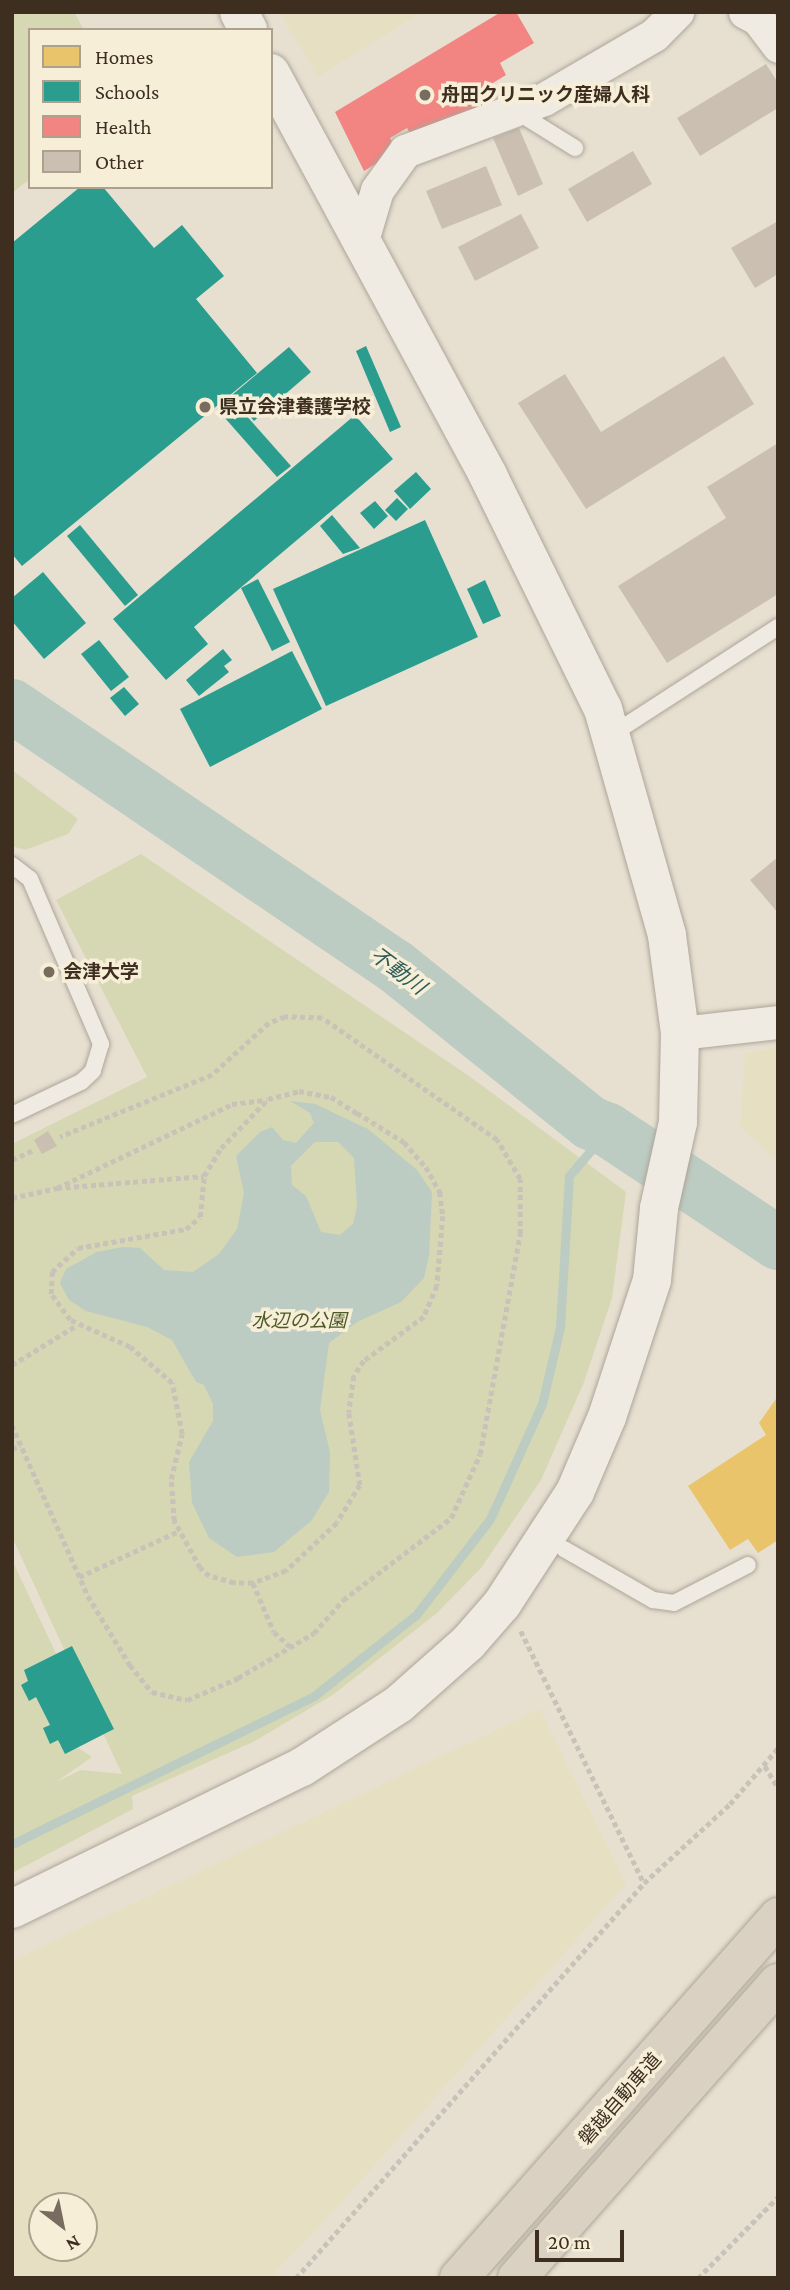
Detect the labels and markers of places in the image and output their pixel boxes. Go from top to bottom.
place label: 舟田クリニック産婦人科 [441,84,650,106]
marker: 舟田クリニック産婦人科 [415,85,435,105]
place label: 県立会津養護学校 [219,396,371,418]
marker: 県立会津養護学校 [197,399,213,415]
place label: 会津大学 [63,961,139,983]
marker: 会津大学 [41,964,57,980]

